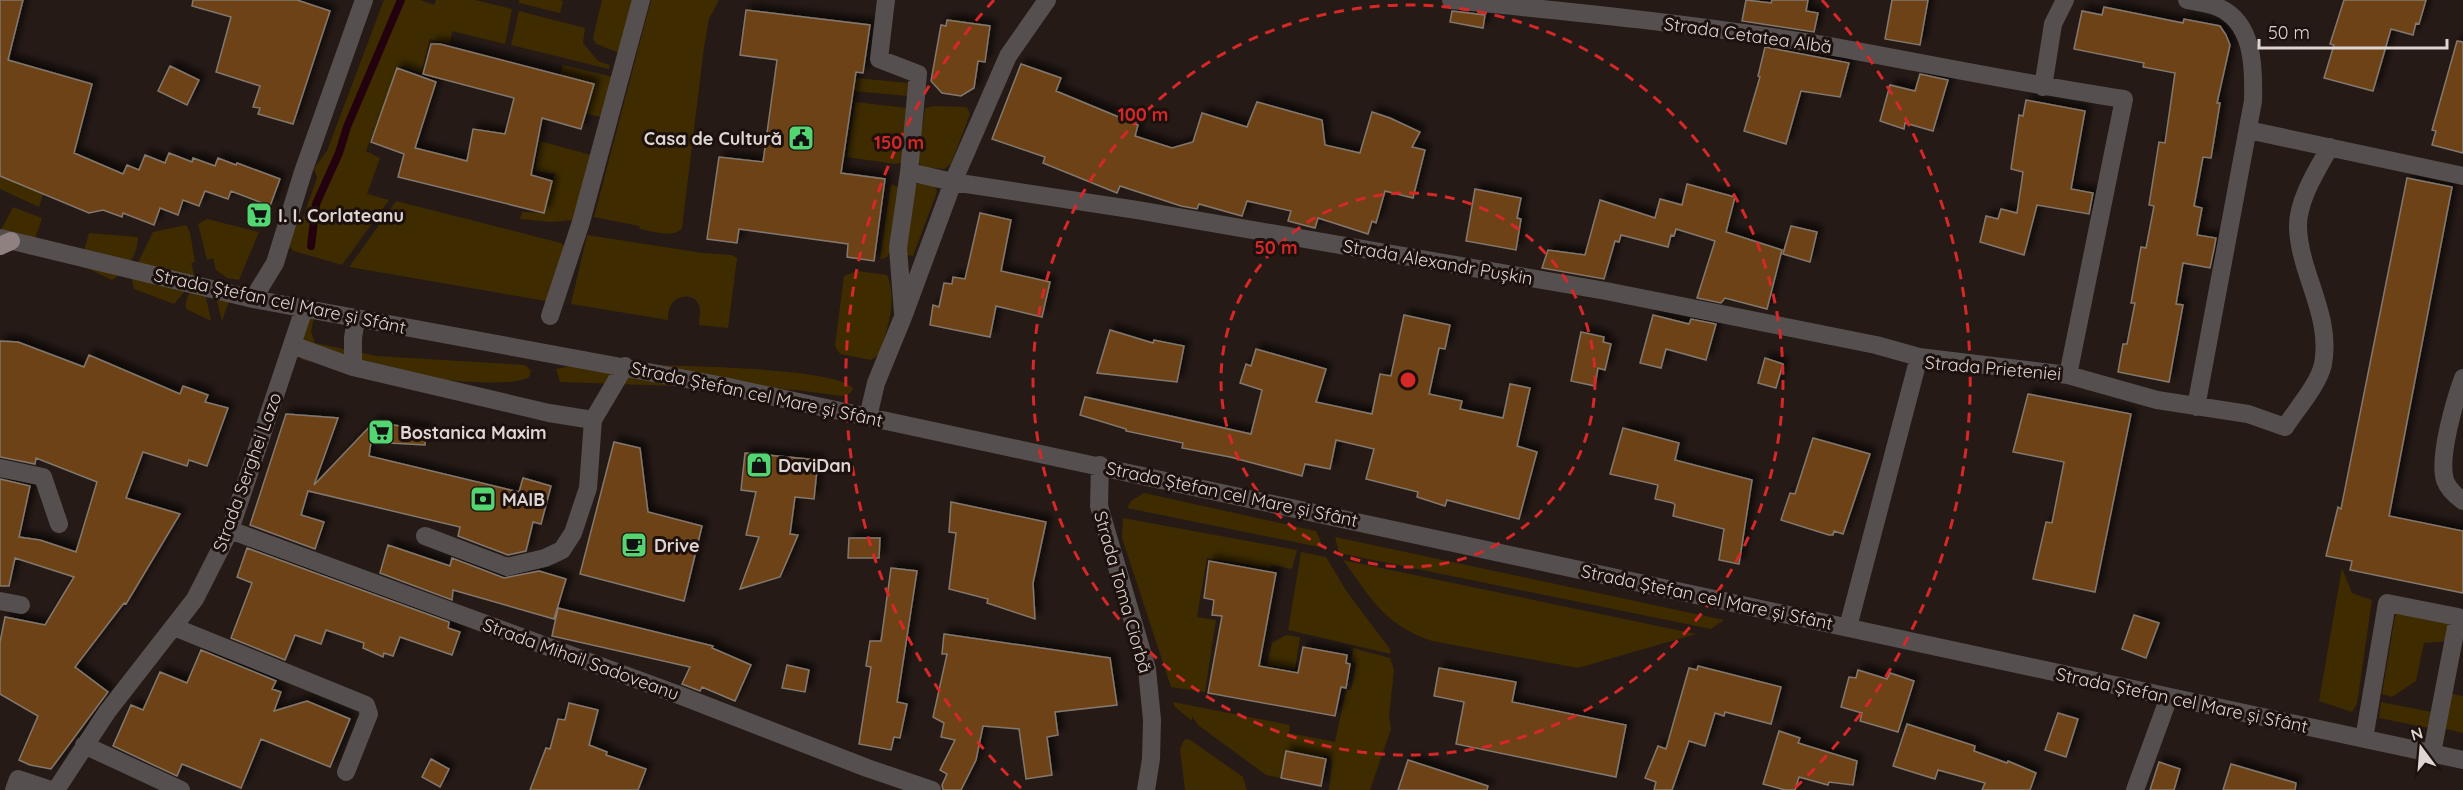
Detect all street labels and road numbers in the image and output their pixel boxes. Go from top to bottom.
street label: Strada Cetatea Albă [1663,12,1833,58]
street label: Strada Alexandr Pușkin [1341,234,1535,290]
street label: Strada Ștefan cel Mare și Sfânt [152,263,408,339]
street label: Strada Prieteniei [1924,351,2062,385]
street label: Strada Ștefan cel Mare și Sfânt [629,356,885,432]
street label: Strada Serghei Lazo [208,389,286,555]
street label: Strada Ștefan cel Mare și Sfânt [1104,456,1360,532]
street label: Strada Toma Ciorbă [1089,508,1157,676]
street label: Strada Ștefan cel Mare și Sfânt [1579,559,1835,635]
street label: Strada Mihail Sadoveanu [480,613,682,705]
street label: Strada Ștefan cel Mare și Sfânt [2054,662,2310,738]

